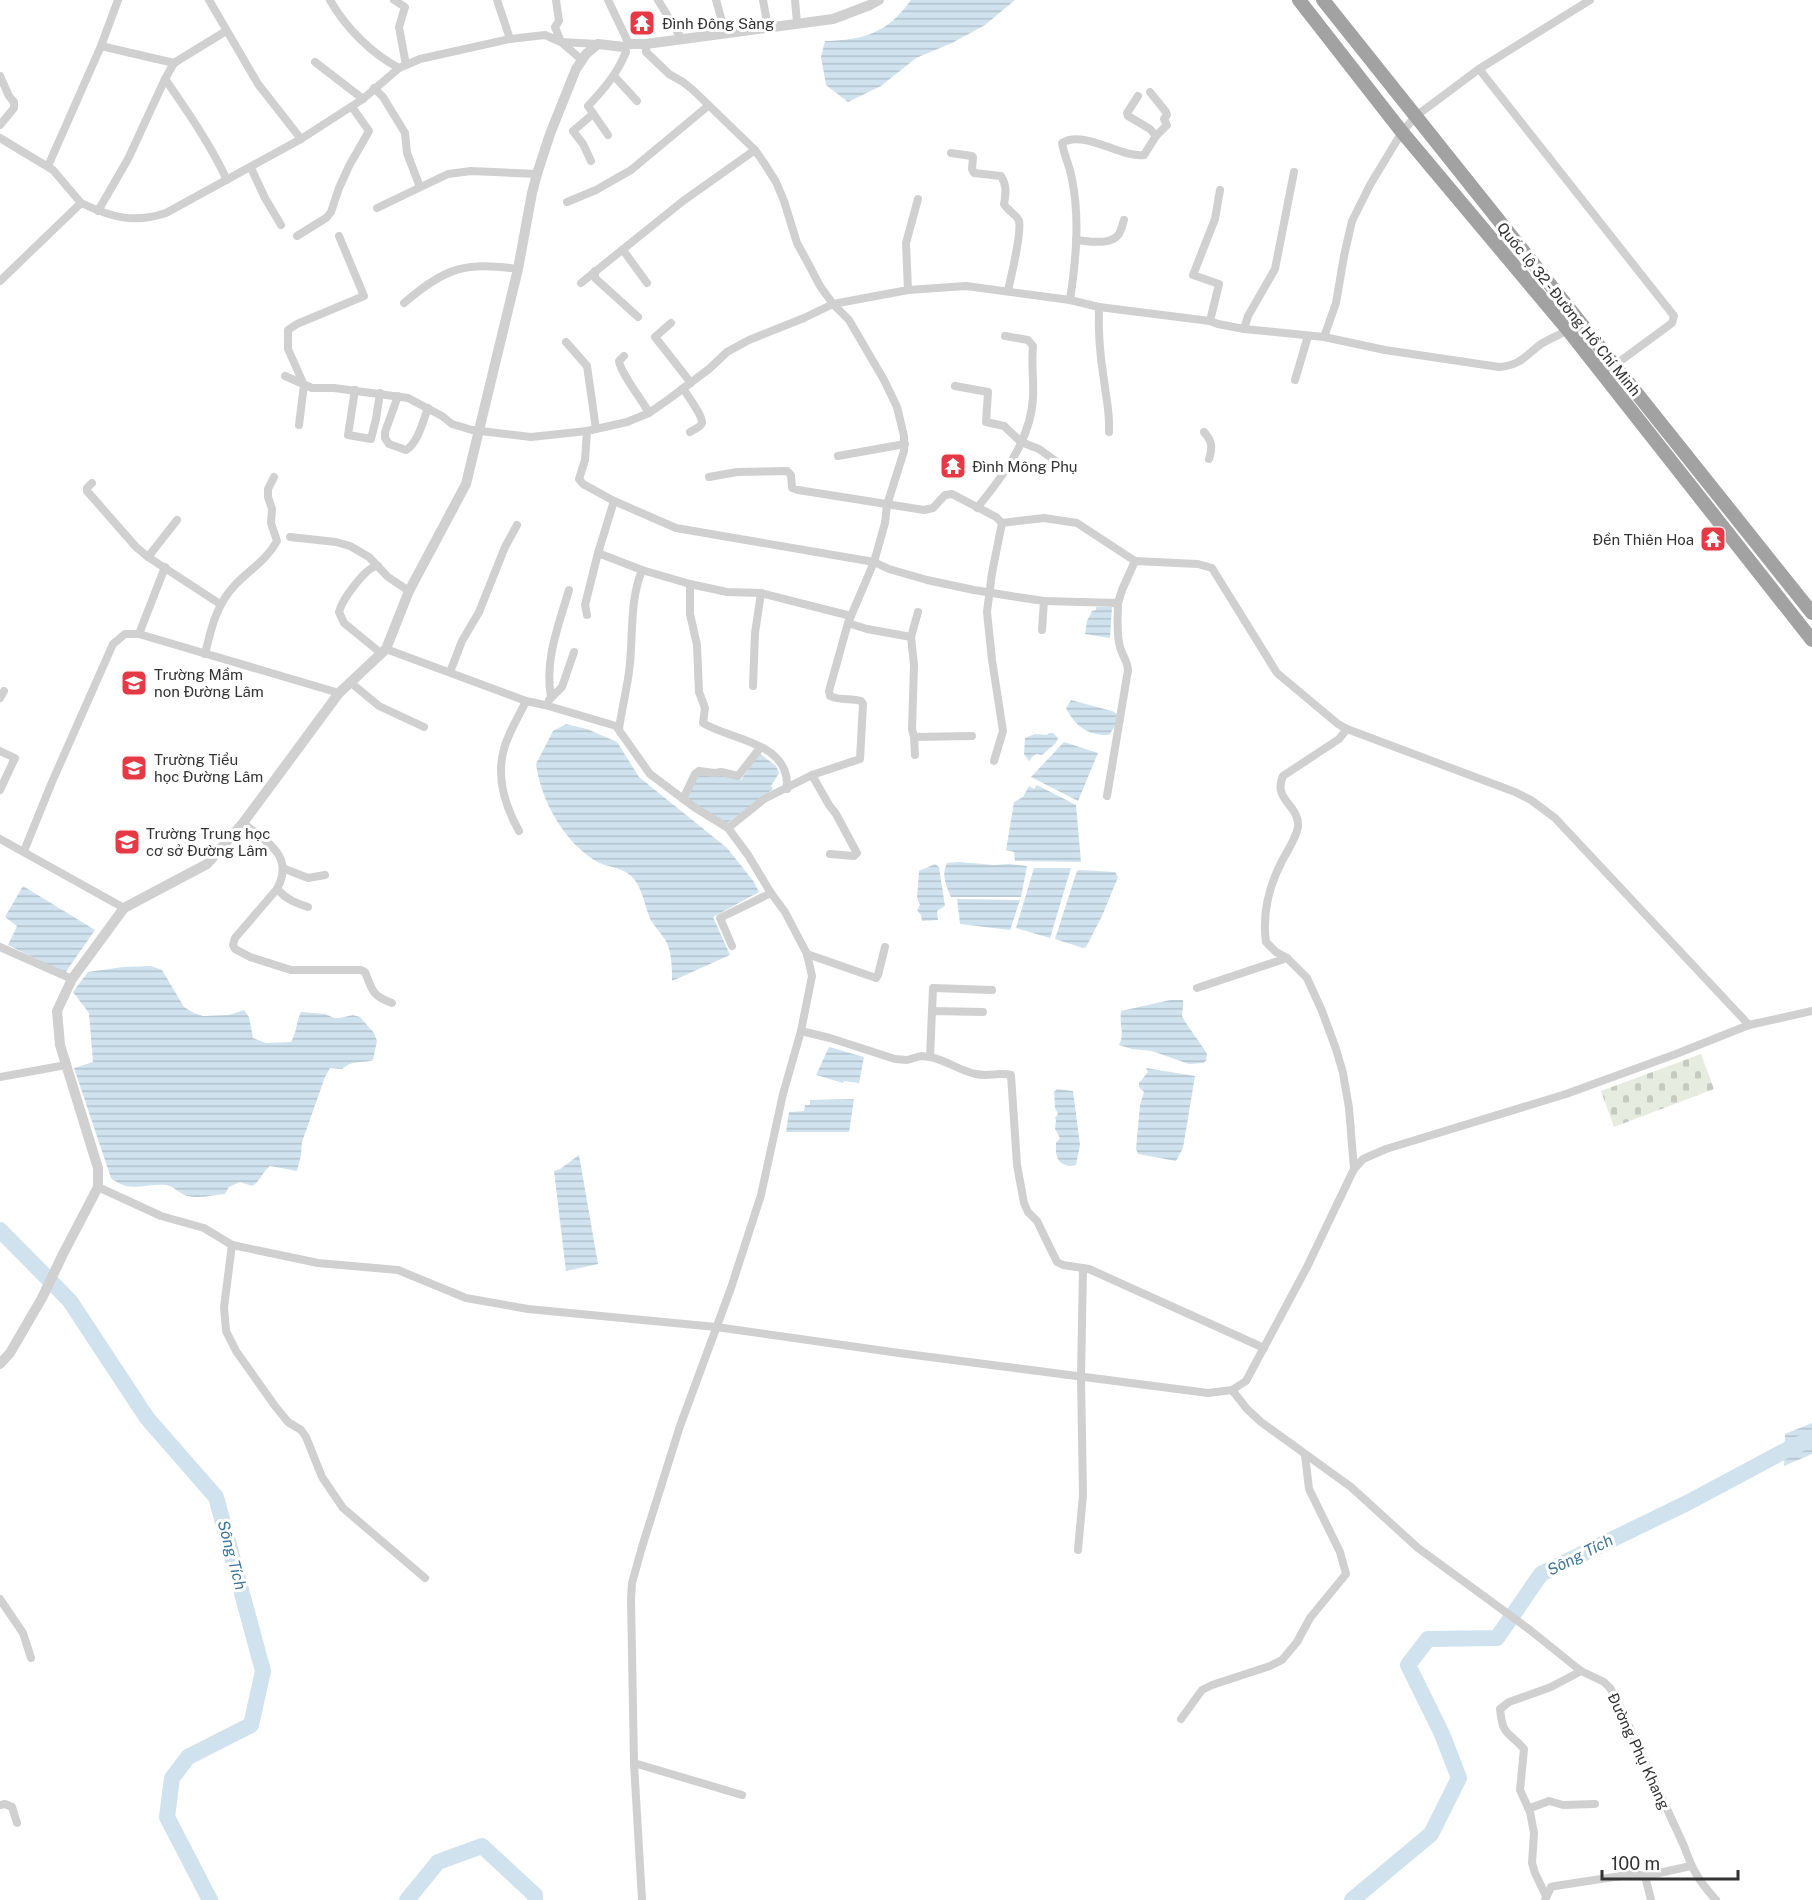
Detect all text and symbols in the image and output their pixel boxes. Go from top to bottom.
temple icon: Đình Đông Sàng [627,8,657,38]
place label: Đình Đông Sàng [662,15,774,32]
street label: Quốc lộ 32 - Đường Hồ Chí Minh [1494,219,1644,399]
temple icon: Đình Mông Phụ [938,451,968,481]
place label: Đình Mông Phụ [972,458,1077,475]
temple icon: Đền Thiên Hoa [1698,524,1728,554]
place label: Đền Thiên Hoa [1592,531,1694,548]
place label: Trường Mầm non Đường Lâm [154,666,264,700]
school or university icon: Trường Mầm non Đường Lâm [119,668,149,698]
place label: Trường Tiểu học Đường Lâm [154,751,263,785]
school or university icon: Trường Tiểu học Đường Lâm [119,753,149,783]
place label: Trường Trung học cơ sở Đường Lâm [146,825,270,859]
school or university icon: Trường Trung học cơ sở Đường Lâm [112,827,142,857]
water label: Sông Tích [214,1518,250,1592]
water label: Sông Tích [1544,1530,1616,1580]
street label: Đường Phụ Khang [1605,1690,1673,1812]
scale bar [1602,1843,1738,1881]
text: 100 m [1611,1853,1660,1874]

